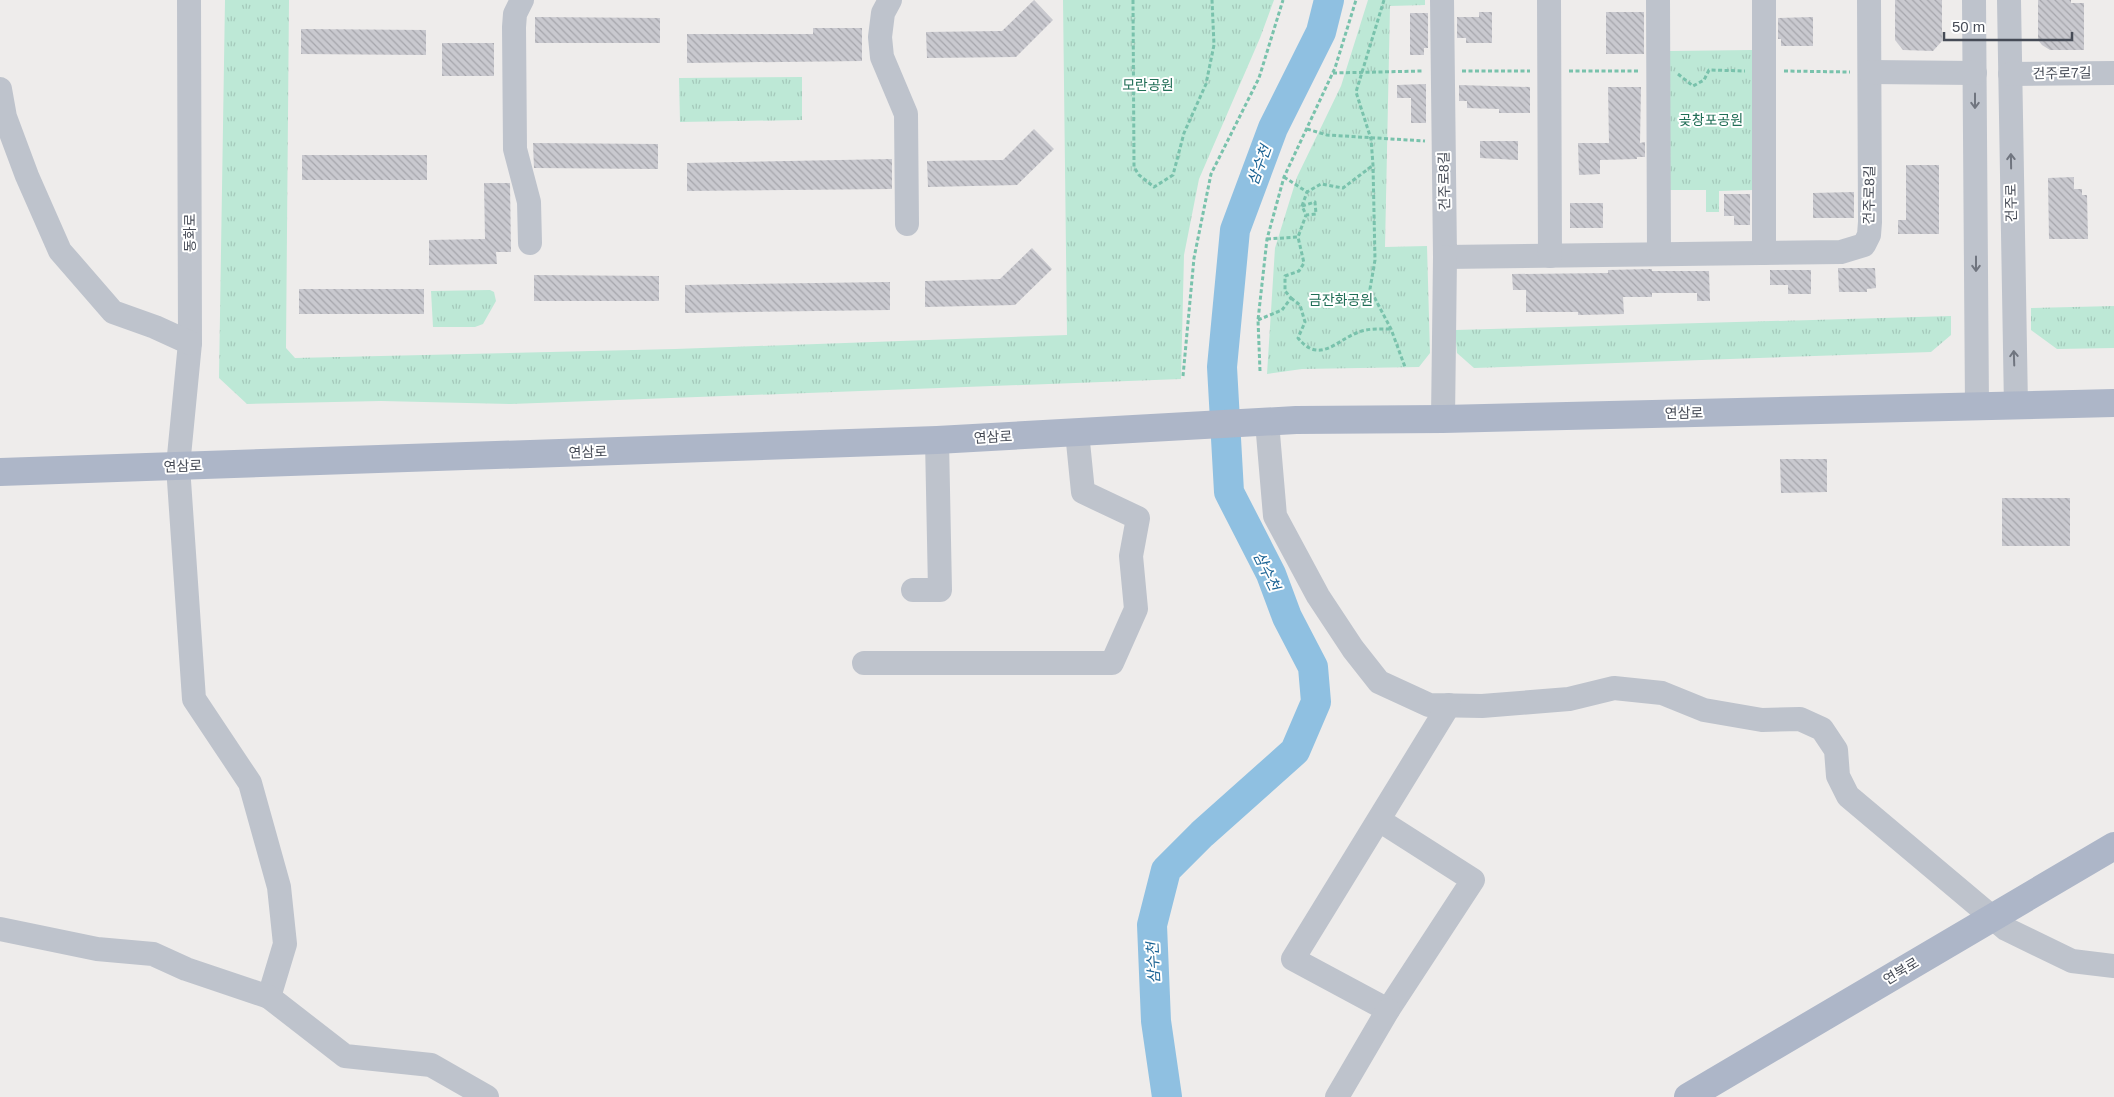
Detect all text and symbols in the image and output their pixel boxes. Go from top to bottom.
scale bar [1944,10,2072,42]
text: 50 m [1952,18,1985,35]
street label: 건주로7길 [2032,64,2092,82]
park label: 모란공원 [1122,77,1174,93]
one-way arrow [1970,92,1980,109]
park label: 곶창포공원 [1679,112,1743,128]
water label: 삼수천 [1244,141,1275,187]
street label: 건주로8길 [1435,151,1453,211]
one-way arrow [2006,153,2016,169]
street label: 건주로8길 [1860,165,1878,225]
street label: 건주로 [2003,183,2019,222]
street label: 동화로 [182,214,198,252]
one-way arrow [1971,255,1981,271]
park label: 금잔화공원 [1309,292,1373,308]
one-way arrow [2010,350,2019,366]
street label: 연삼로 [1665,405,1704,421]
street label: 연삼로 [973,428,1013,446]
street label: 연삼로 [568,443,608,461]
street label: 연삼로 [163,457,203,475]
water label: 삼수천 [1250,549,1285,595]
water label: 삼수천 [1143,940,1163,984]
street label: 연북로 [1880,954,1922,988]

